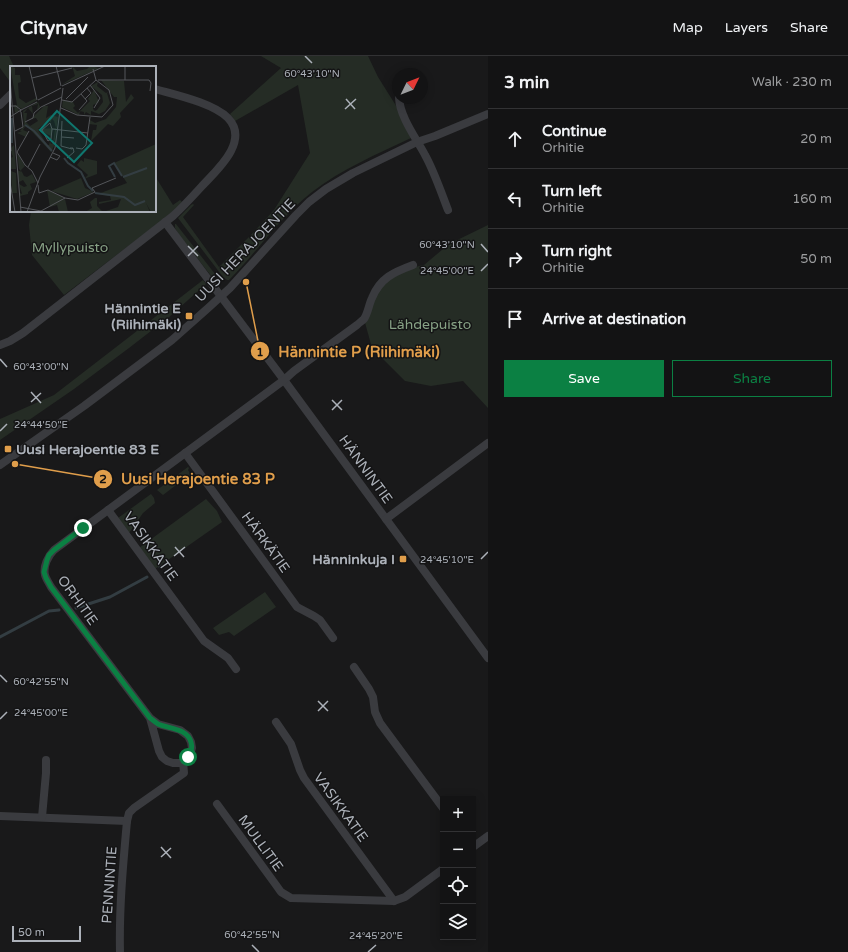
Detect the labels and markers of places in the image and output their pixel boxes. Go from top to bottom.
place label: Hännintie E (Riihimäki) [104,300,181,333]
marker: Hännintie E (Riihimäki) [184,311,194,321]
callout: Hännintie P (Riihimäki) [250,338,447,365]
place label: Uusi Herajoentie 83 E [16,441,159,458]
marker: Uusi Herajoentie 83 E [3,444,13,454]
callout: Uusi Herajoentie 83 P [93,465,283,492]
place label: Hänninkuja I [312,551,395,568]
marker: Hänninkuja I [398,554,408,564]

